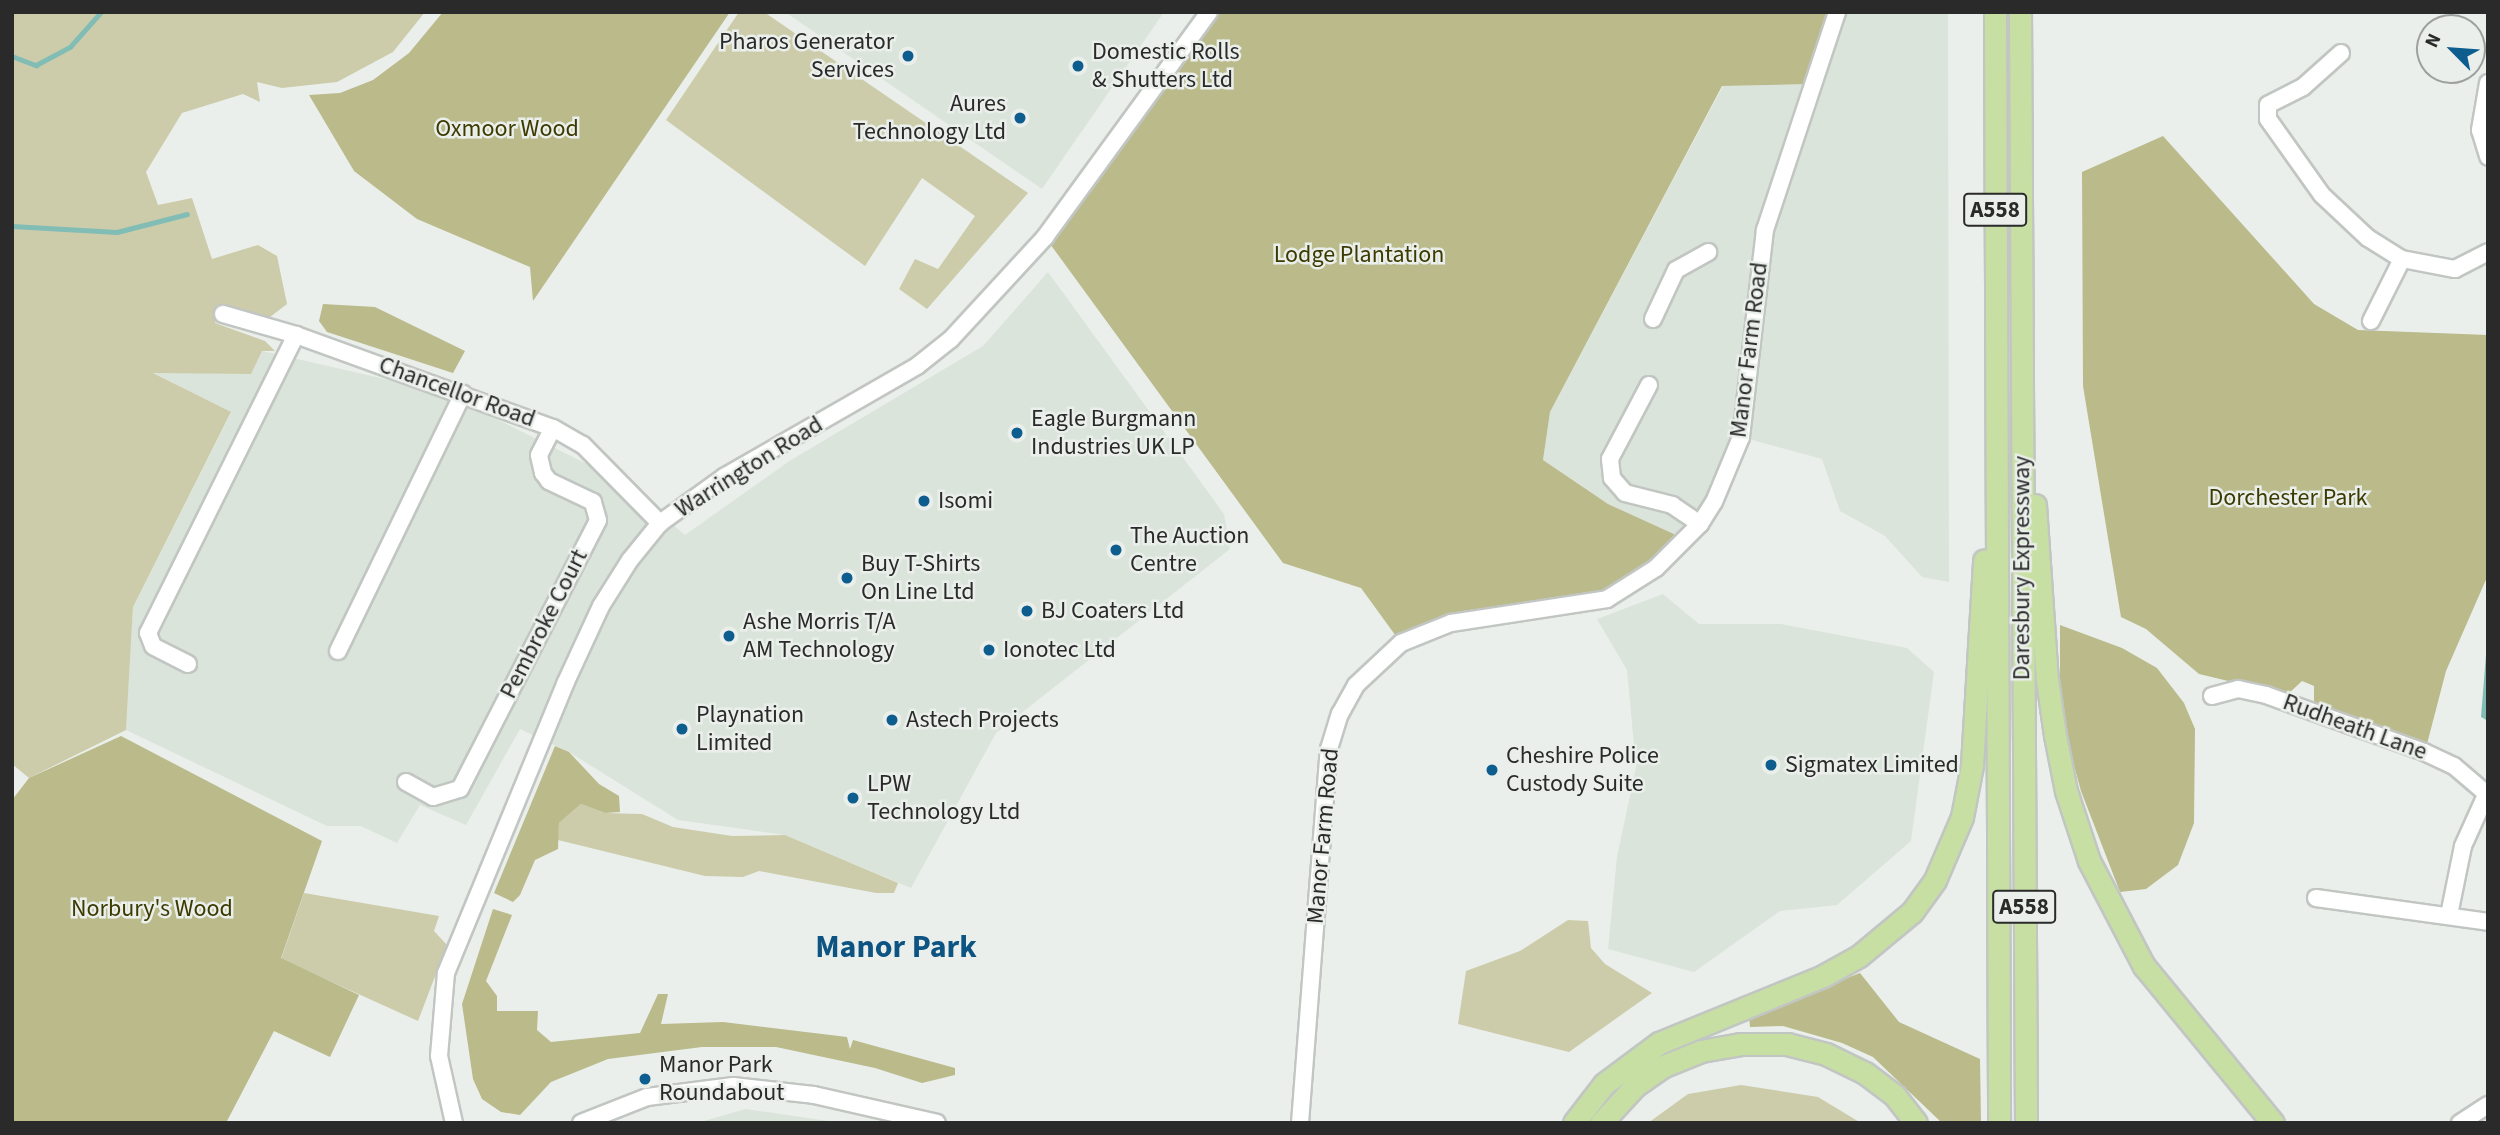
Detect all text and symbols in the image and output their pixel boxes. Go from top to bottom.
north arrow [2416,14,2486,84]
place label: Pharos Generator Services [719,28,894,84]
text: N [2418,29,2448,52]
place label: Domestic Rolls & Shutters Ltd [1092,38,1240,94]
marker: Pharos Generator Services [900,48,916,64]
marker: Domestic Rolls & Shutters Ltd [1070,58,1086,74]
place label: Aures Technology Ltd [853,90,1006,146]
marker: Aures Technology Ltd [1012,110,1028,126]
park label: Oxmoor Wood [435,115,579,143]
road number: A558 [1962,190,2028,230]
park label: Lodge Plantation [1274,241,1444,269]
street label: Manor Farm Road [1724,261,1774,439]
street label: Chancellor Road [375,350,539,434]
place label: Eagle Burgmann Industries UK LP [1031,405,1196,461]
street label: Warrington Road [670,410,828,524]
marker: Eagle Burgmann Industries UK LP [1009,425,1025,441]
street label: Daresbury Expressway [2008,456,2036,680]
park label: Dorchester Park [2208,484,2368,512]
place label: Isomi [938,487,993,515]
marker: Isomi [916,493,932,509]
place label: The Auction Centre [1130,522,1249,578]
marker: The Auction Centre [1108,542,1124,558]
street label: Pembroke Court [494,545,594,703]
place label: Buy T-Shirts On Line Ltd [861,550,980,606]
marker: Buy T-Shirts On Line Ltd [839,570,855,586]
place label: BJ Coaters Ltd [1041,597,1184,625]
marker: BJ Coaters Ltd [1019,603,1035,619]
place label: Ashe Morris T/A AM Technology [743,608,895,664]
marker: Ashe Morris T/A AM Technology [721,628,737,644]
place label: Ionotec Ltd [1003,636,1116,664]
marker: Ionotec Ltd [981,642,997,658]
street label: Rudheath Lane [2279,688,2431,766]
place label: Playnation Limited [696,701,804,757]
place label: Astech Projects [906,706,1059,734]
marker: Astech Projects [884,712,900,728]
marker: Playnation Limited [674,721,690,737]
place label: Cheshire Police Custody Suite [1506,742,1659,798]
street label: Manor Farm Road [1301,747,1345,925]
place label: Sigmatex Limited [1785,751,1959,779]
marker: Sigmatex Limited [1763,757,1779,773]
marker: Cheshire Police Custody Suite [1484,762,1500,778]
place label: LPW Technology Ltd [867,770,1020,826]
marker: LPW Technology Ltd [845,790,861,806]
road number: A558 [1991,888,2057,926]
park label: Norbury's Wood [71,895,233,923]
district label: Manor Park [815,928,977,966]
place label: Manor Park Roundabout [659,1051,784,1107]
marker: Manor Park Roundabout [637,1071,653,1087]

